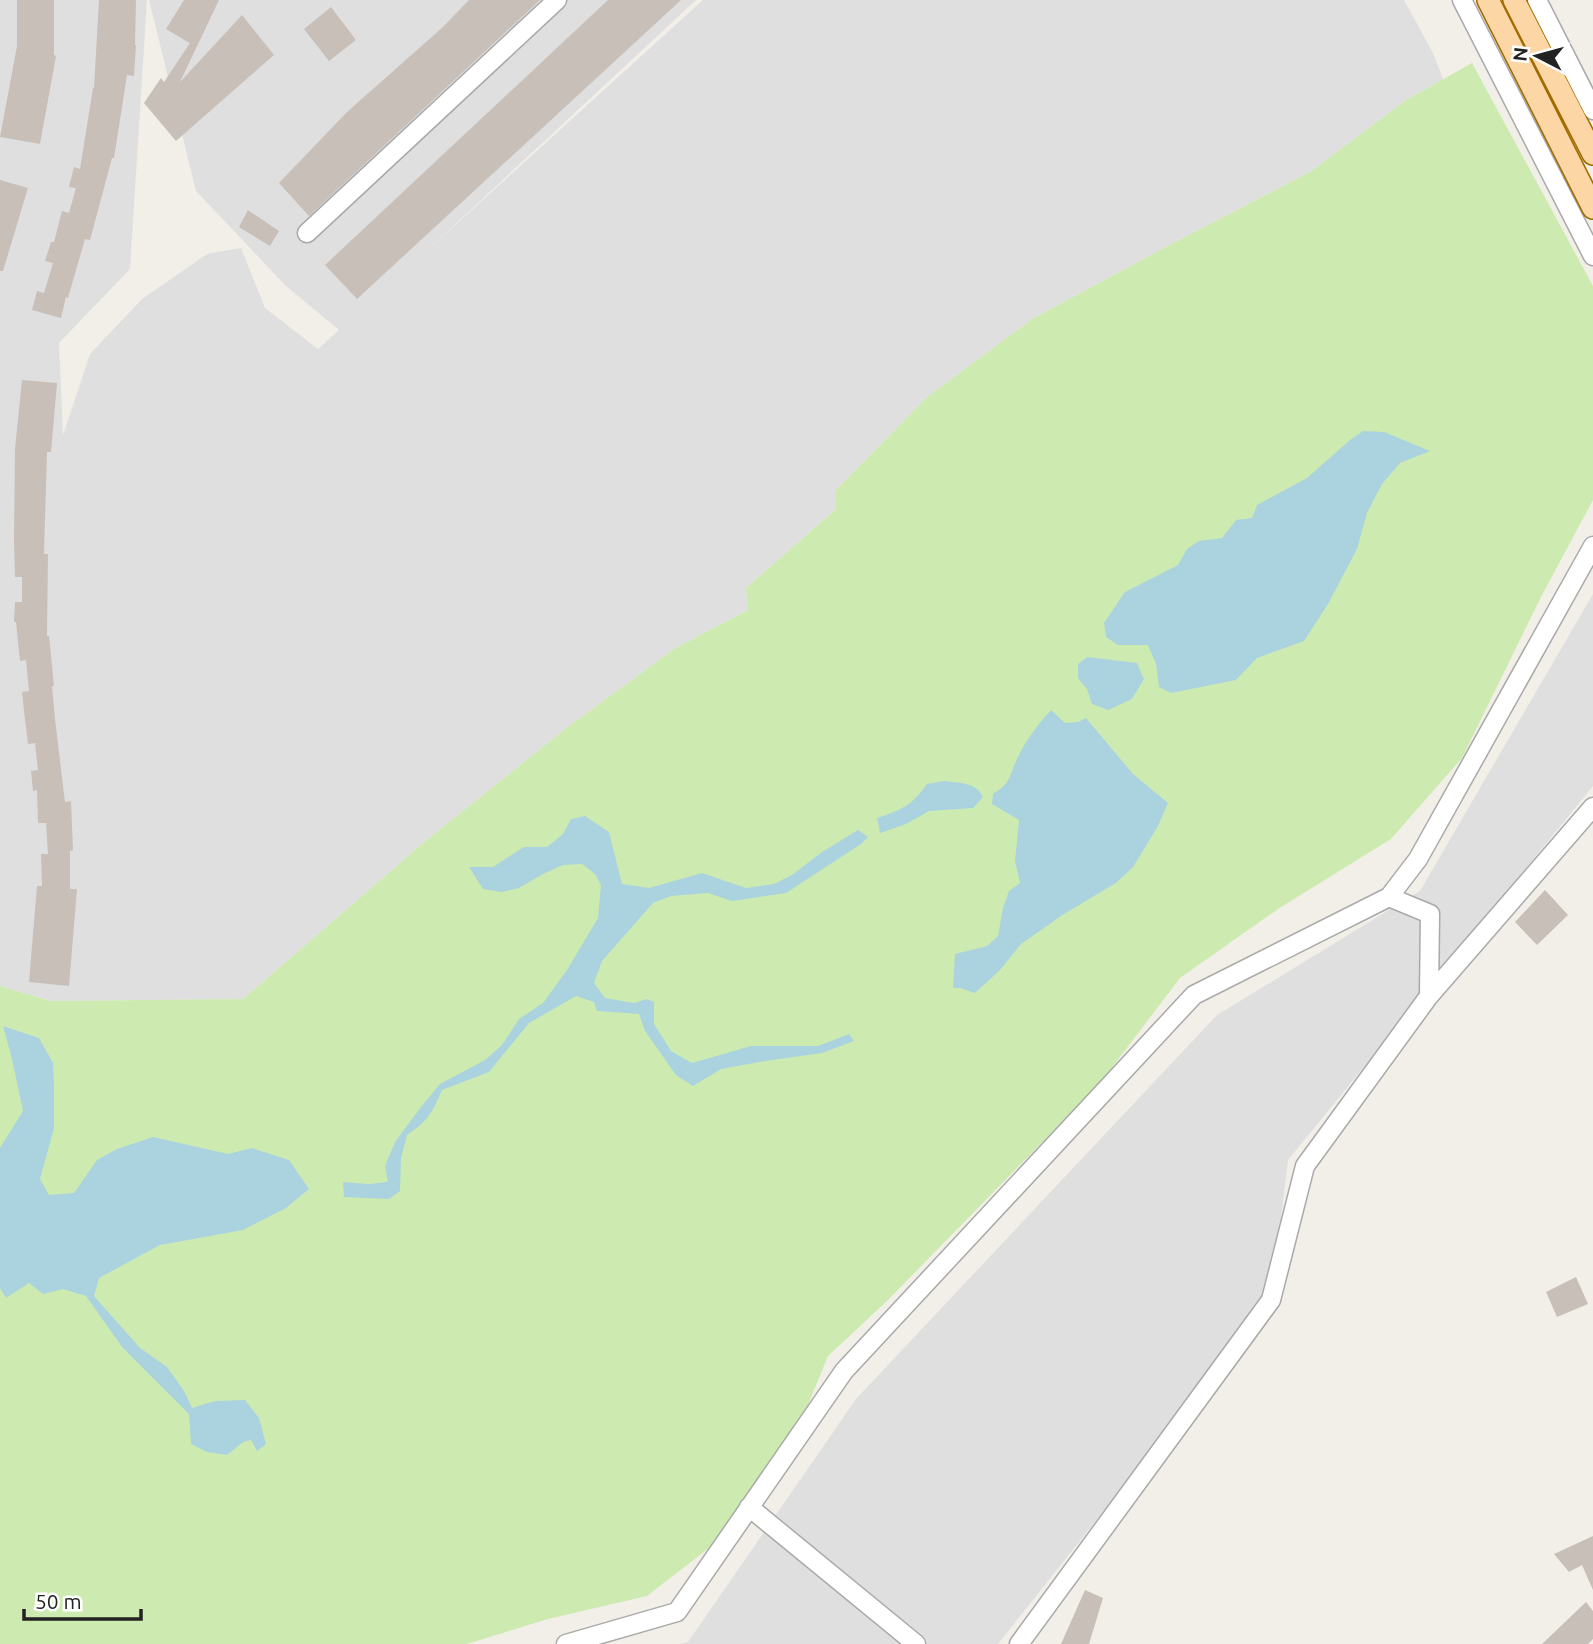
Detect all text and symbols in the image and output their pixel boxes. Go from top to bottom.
north arrow [1502,21,1572,91]
text: N [1508,46,1532,62]
scale bar [24,1578,142,1622]
text: 50 m [35,1589,82,1613]

